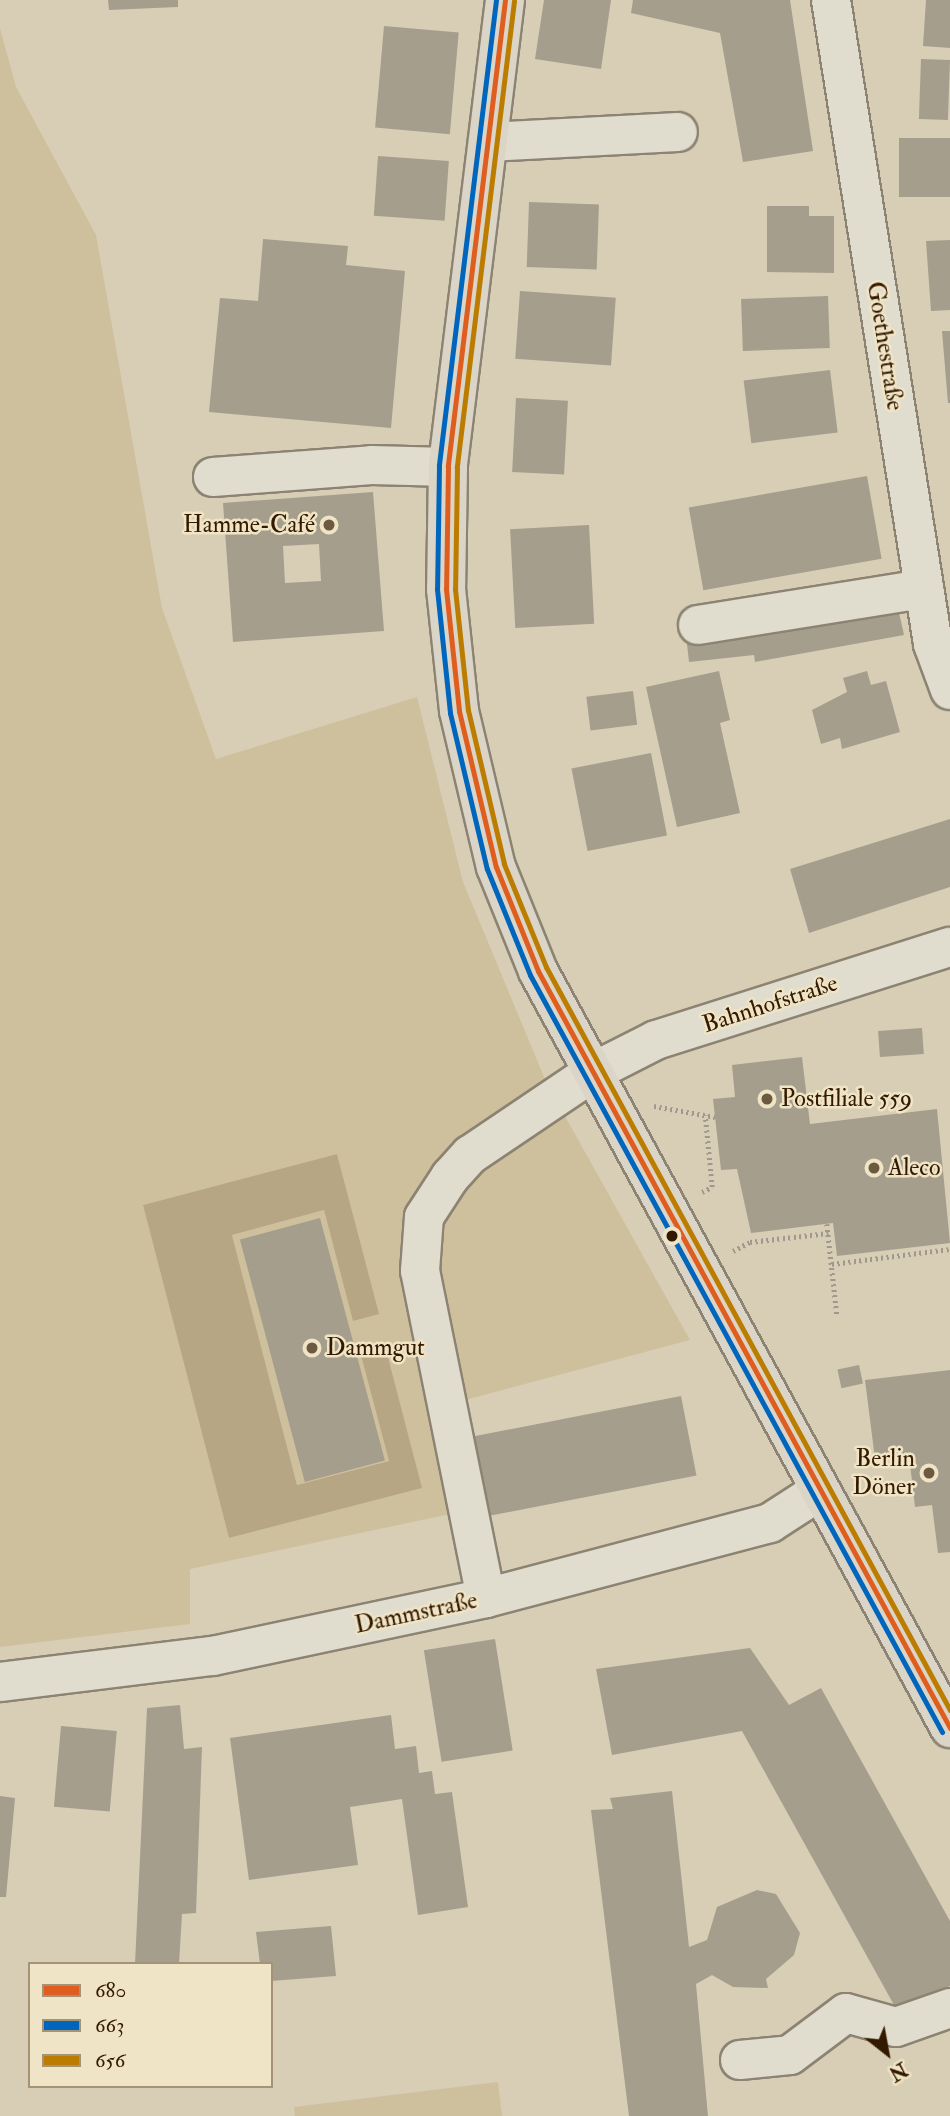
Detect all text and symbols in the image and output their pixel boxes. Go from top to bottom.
street label: Goethestraße [861,280,909,412]
place label: Hamme-Café [183,511,315,539]
marker: Hamme-Café [321,517,337,533]
street label: Bahnhofstraße [699,969,841,1039]
place label: Postfiliale 559 [781,1085,912,1113]
marker: Postfiliale 559 [759,1091,775,1107]
place label: Aleco [888,1154,940,1182]
marker: Aleco [866,1160,882,1176]
unlabelled marker [665,1229,679,1243]
place label: Dammgut [326,1334,425,1362]
marker: Dammgut [304,1340,320,1356]
place label: Berlin Döner [853,1445,915,1501]
marker: Berlin Döner [921,1465,937,1481]
street label: Dammstraße [352,1586,480,1640]
legend [28,1962,273,2088]
text: 680 [95,1977,126,2004]
text: 663 [95,2012,124,2039]
north arrow [852,2018,922,2088]
text: 656 [95,2047,125,2074]
text: N [884,2056,911,2086]

